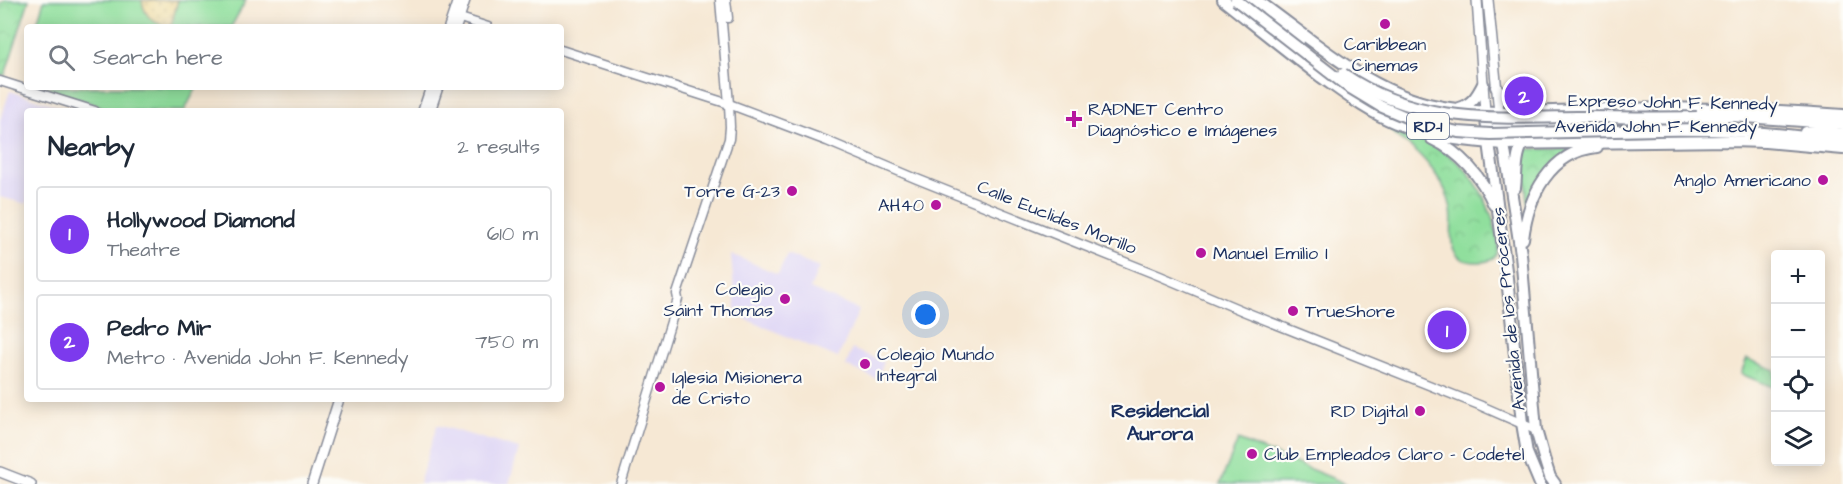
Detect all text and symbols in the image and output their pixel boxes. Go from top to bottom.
marker: Caribbean Cinemas [1378,17,1392,31]
search box [24,24,564,90]
place label: Caribbean Cinemas [1344,32,1426,78]
icon: search [45,41,78,74]
text: Search here [93,42,223,73]
pin: 2 [1504,74,1544,118]
street label: Expreso John F. Kennedy [1568,88,1778,118]
place label: RADNET Centro Diagnóstico e Imágenes [1088,97,1277,144]
marker: RADNET Centro Diagnóstico e Imágenes [1065,110,1083,128]
road number: RD-1 [1407,113,1449,139]
street label: Avenida John F. Kennedy [1555,114,1757,140]
text: Nearby [48,129,135,165]
text: 2 results [457,133,540,161]
place label: Anglo Americano [1673,168,1811,194]
marker: Anglo Americano [1816,173,1830,187]
street label: Calle Euclides Morillo [973,174,1140,261]
place label: Torre G-23 [684,179,780,204]
marker: Torre G-23 [785,184,799,198]
place label: AH40 [878,193,924,218]
marker: AH40 [929,198,943,212]
text: Hollywood Diamond [107,205,295,236]
street label: Avenida de los Próceres [1485,206,1532,412]
text: 1 [68,220,71,248]
text: 610 m [487,220,538,248]
text: Theatre [107,236,180,264]
place label: Manuel Emilio I [1213,241,1328,266]
marker: Manuel Emilio I [1194,246,1208,260]
map controls [1771,250,1825,466]
button: + [1771,250,1825,304]
place label: Colegio Saint Thomas [664,277,773,323]
marker: Colegio Saint Thomas [778,292,792,306]
place label: TrueShore [1305,299,1396,324]
your location [911,300,940,329]
marker: TrueShore [1286,304,1300,318]
button: − [1771,304,1825,358]
pin: 1 [1428,308,1466,352]
text: Pedro Mir [107,313,211,344]
text: 2 [64,328,75,356]
text: 750 m [475,328,538,356]
place label: Colegio Mundo Integral [877,342,994,389]
text: Metro · Avenida John F. Kennedy [107,344,408,372]
marker: Colegio Mundo Integral [858,357,872,371]
button: locate [1771,358,1825,412]
place label: Iglesia Misionera de Cristo [672,365,802,411]
marker: Iglesia Misionera de Cristo [653,380,667,394]
district label: Residencial Aurora [1111,397,1209,448]
place label: RD Digital [1331,399,1408,425]
marker: RD Digital [1413,404,1427,418]
button: layers [1771,412,1825,466]
place label: Club Empleados Claro - Codetel [1264,442,1525,467]
marker: Club Empleados Claro - Codetel [1245,447,1259,461]

